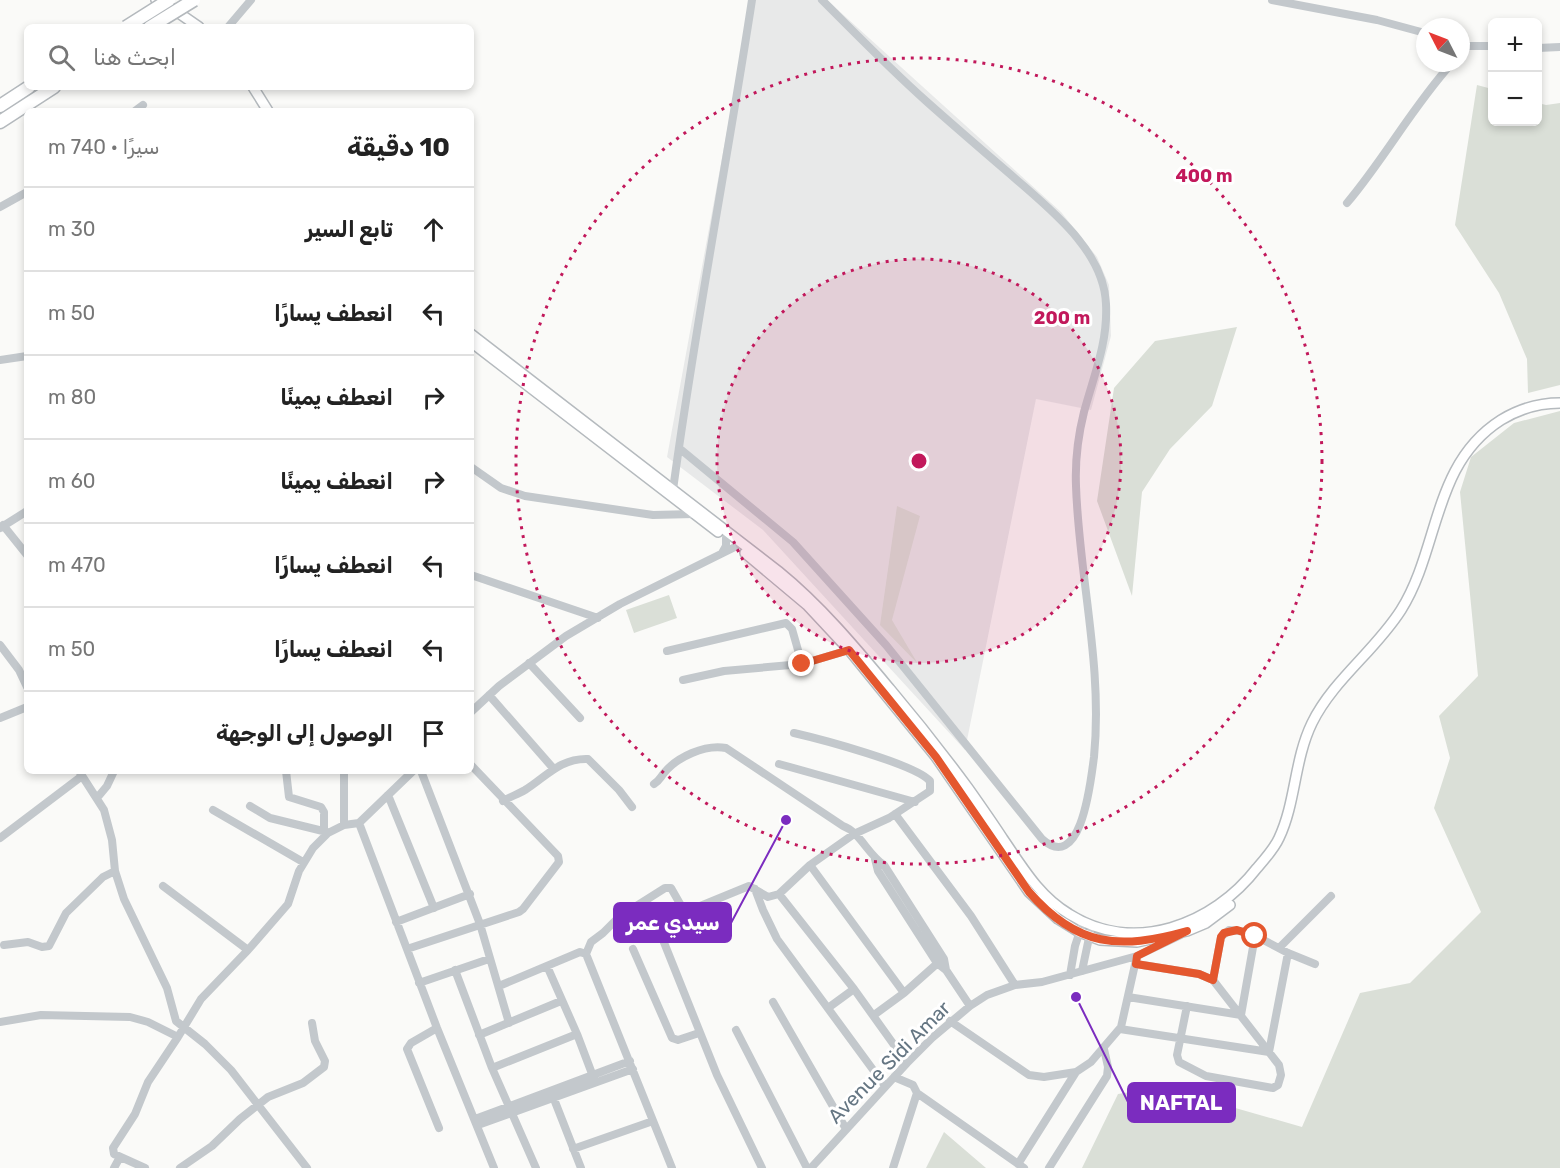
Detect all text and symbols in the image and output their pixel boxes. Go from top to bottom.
north arrow [1416,18,1470,72]
map controls [1488,18,1542,126]
button: + [1488,18,1542,72]
search box [24,24,474,90]
icon: search [45,41,78,74]
text: ابحث هنا [93,44,176,71]
button: − [1488,72,1542,126]
text: 10 دقيقة [347,132,450,163]
text: سيرًا · 740 m [48,135,159,159]
text: 400 m [1175,165,1233,187]
icon: ahead [417,213,450,246]
text: تابع السير [305,216,393,243]
text: 30 m [48,217,95,241]
icon: left [417,297,450,330]
text: انعطف يسارًا [274,300,393,327]
text: 50 m [48,301,95,325]
text: 200 m [1034,307,1090,329]
icon: right [417,381,450,414]
text: انعطف يمينًا [280,384,393,411]
text: 80 m [48,385,96,409]
centre of rings [909,451,929,471]
icon: right [417,465,450,498]
text: انعطف يمينًا [280,468,393,495]
text: 60 m [48,469,95,493]
icon: left [417,549,450,582]
text: انعطف يسارًا [274,552,393,579]
text: 470 m [48,553,106,577]
icon: left [417,633,450,666]
text: انعطف يسارًا [274,636,393,663]
text: 50 m [48,637,95,661]
route end [788,650,814,676]
icon: arrive [417,717,450,750]
text: الوصول إلى الوجهة [216,720,393,747]
callout: سيدي عمر [614,903,731,942]
text: سيدي عمر [624,910,720,938]
route start [1241,922,1267,948]
street label: Avenue Sidi Amar [823,996,955,1128]
callout: NAFTAL [1128,1083,1235,1122]
text: NAFTAL [1140,1090,1223,1115]

